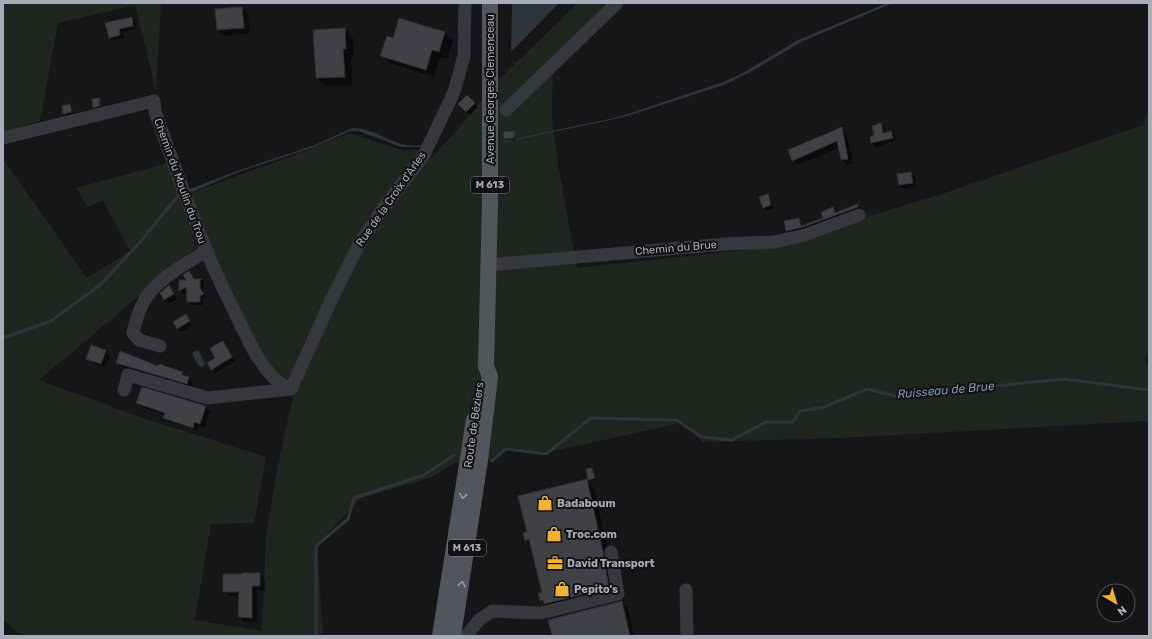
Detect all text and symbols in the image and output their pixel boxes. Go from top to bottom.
street label: Avenue Georges Clemenceau [484,14,497,164]
street label: Chemin du Moulin du Trou [151,117,209,245]
street label: Rue de la Croix d'Arles [353,149,429,249]
road number: M 613 [471,177,509,193]
street label: Chemin du Brue [635,238,717,258]
water label: Ruisseau de Brue [897,379,996,401]
street label: Route de Béziers [462,381,486,469]
one-way arrow [459,493,468,499]
shop icon: Badaboum [536,494,554,512]
place label: Badaboum [557,497,615,510]
shop icon: Troc.com [545,525,563,543]
place label: Troc.com [566,528,617,541]
road number: M 613 [448,540,486,556]
office icon: David Transport [546,554,564,572]
place label: David Transport [567,557,655,570]
shop icon: Pepito's [553,580,571,598]
one-way arrow [457,581,466,587]
place label: Pepito's [574,583,618,596]
north arrow [1096,583,1136,623]
text: N [1115,603,1129,618]

